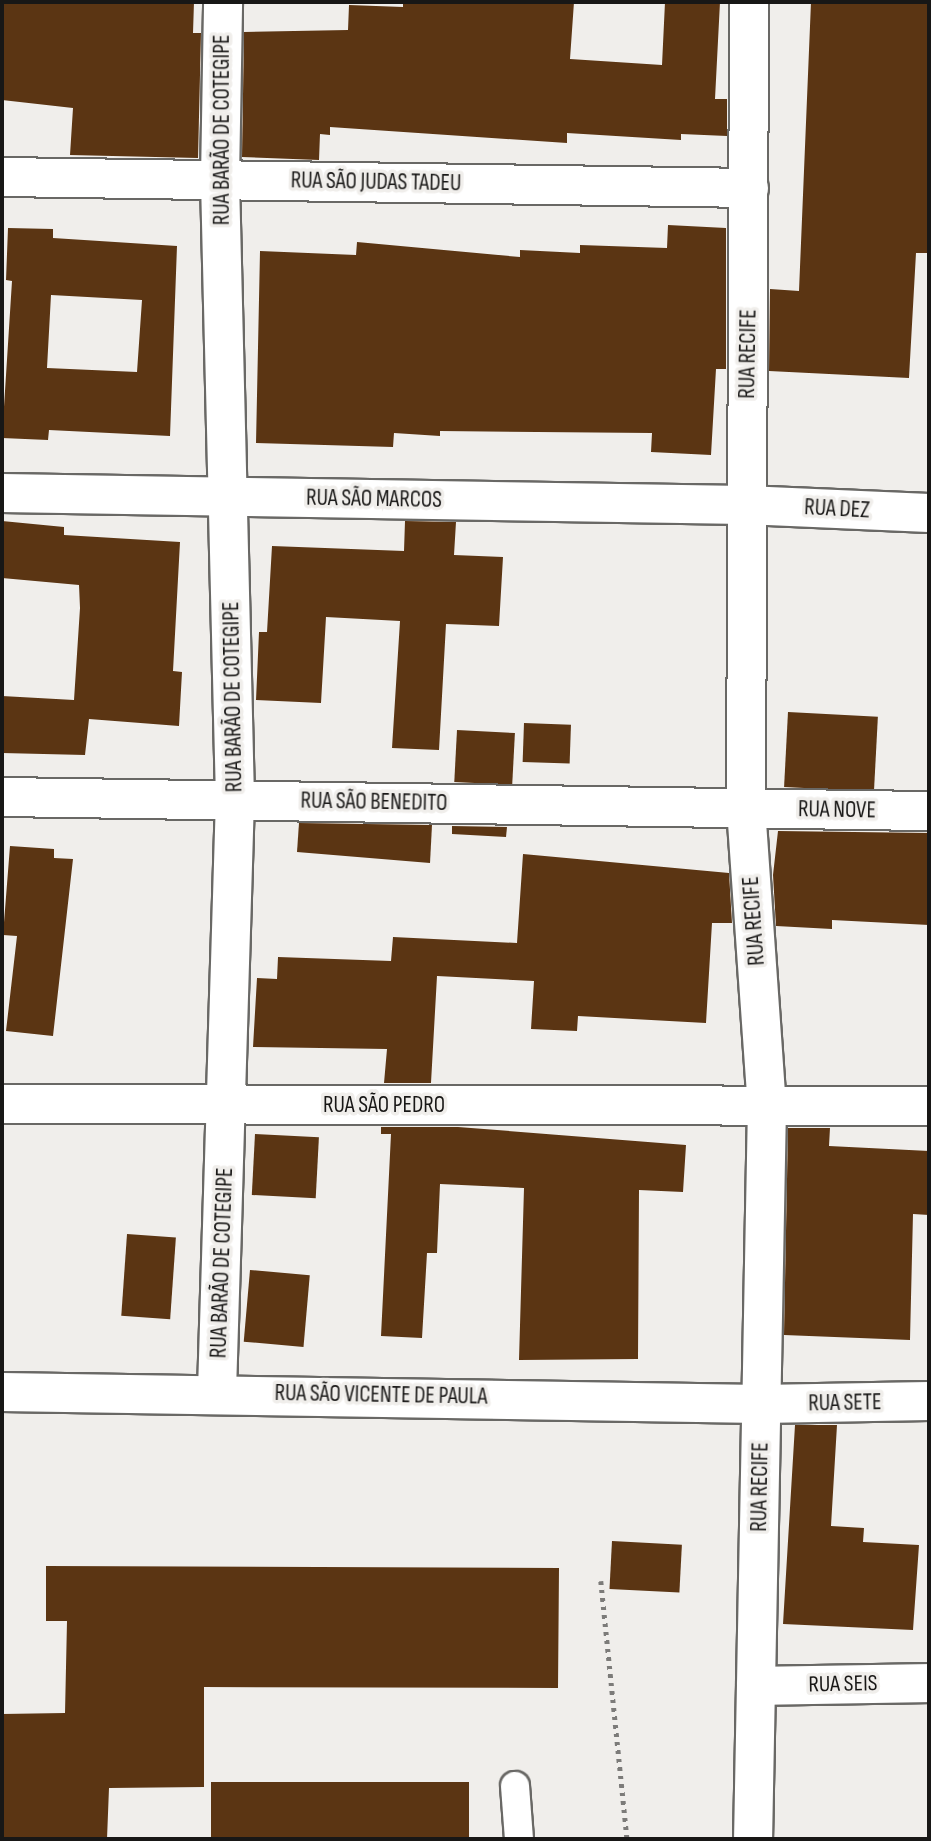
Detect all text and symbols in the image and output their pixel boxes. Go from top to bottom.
street label: RUA BARÃO DE COTEGIPE [208,35,236,225]
street label: RUA SÃO JUDAS TADEU [290,167,462,197]
street label: RUA RECIFE [733,309,763,399]
street label: RUA SÃO MARCOS [306,484,442,514]
street label: RUA DEZ [804,494,870,524]
street label: RUA BARÃO DE COTEGIPE [218,601,248,793]
street label: RUA SÃO BENEDITO [300,787,448,817]
street label: RUA NOVE [798,796,876,824]
street label: RUA RECIFE [737,875,771,967]
street label: RUA SÃO PEDRO [323,1091,445,1119]
street label: RUA BARÃO DE COTEGIPE [205,1167,239,1359]
street label: RUA SÃO VICENTE DE PAULA [274,1379,488,1411]
street label: RUA SETE [808,1389,882,1417]
street label: RUA RECIFE [745,1442,775,1532]
street label: RUA SEIS [808,1670,878,1698]

